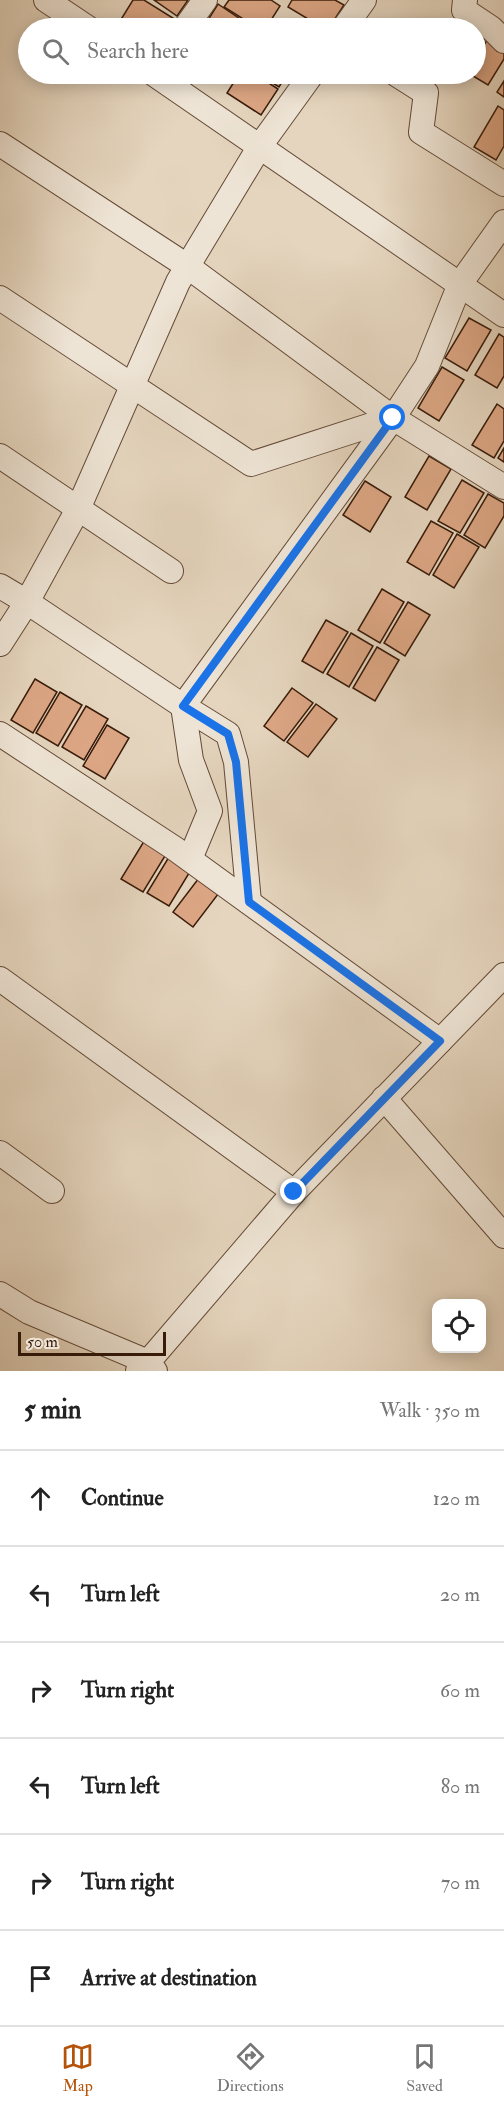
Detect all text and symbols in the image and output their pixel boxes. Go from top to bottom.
search box [18,18,486,84]
icon: search [39,35,72,68]
text: Search here [87,37,189,65]
route start [379,404,405,430]
route end [280,1178,306,1204]
map controls [432,1299,486,1353]
button: locate [432,1299,486,1353]
scale bar [18,1329,166,1356]
text: 50 m [27,1332,58,1352]
text: 5 min [24,1394,81,1426]
text: Walk · 350 m [380,1398,480,1423]
icon: ahead [24,1482,57,1515]
text: Continue [81,1484,164,1512]
text: 120 m [433,1486,480,1511]
icon: left [24,1578,57,1611]
text: Turn left [81,1580,160,1608]
text: 20 m [440,1582,480,1607]
icon: right [24,1674,57,1707]
text: Turn right [81,1676,174,1704]
text: 60 m [440,1678,480,1703]
icon: left [24,1770,57,1803]
text: Turn left [81,1772,160,1800]
text: 80 m [441,1774,480,1799]
icon: right [24,1866,57,1899]
text: Turn right [81,1868,174,1896]
text: 70 m [441,1870,480,1895]
icon: arrive [24,1962,57,1995]
text: Arrive at destination [81,1964,257,1992]
tab: Map [61,2040,94,2096]
tab: Directions [217,2040,284,2096]
tab: Saved [406,2040,443,2096]

